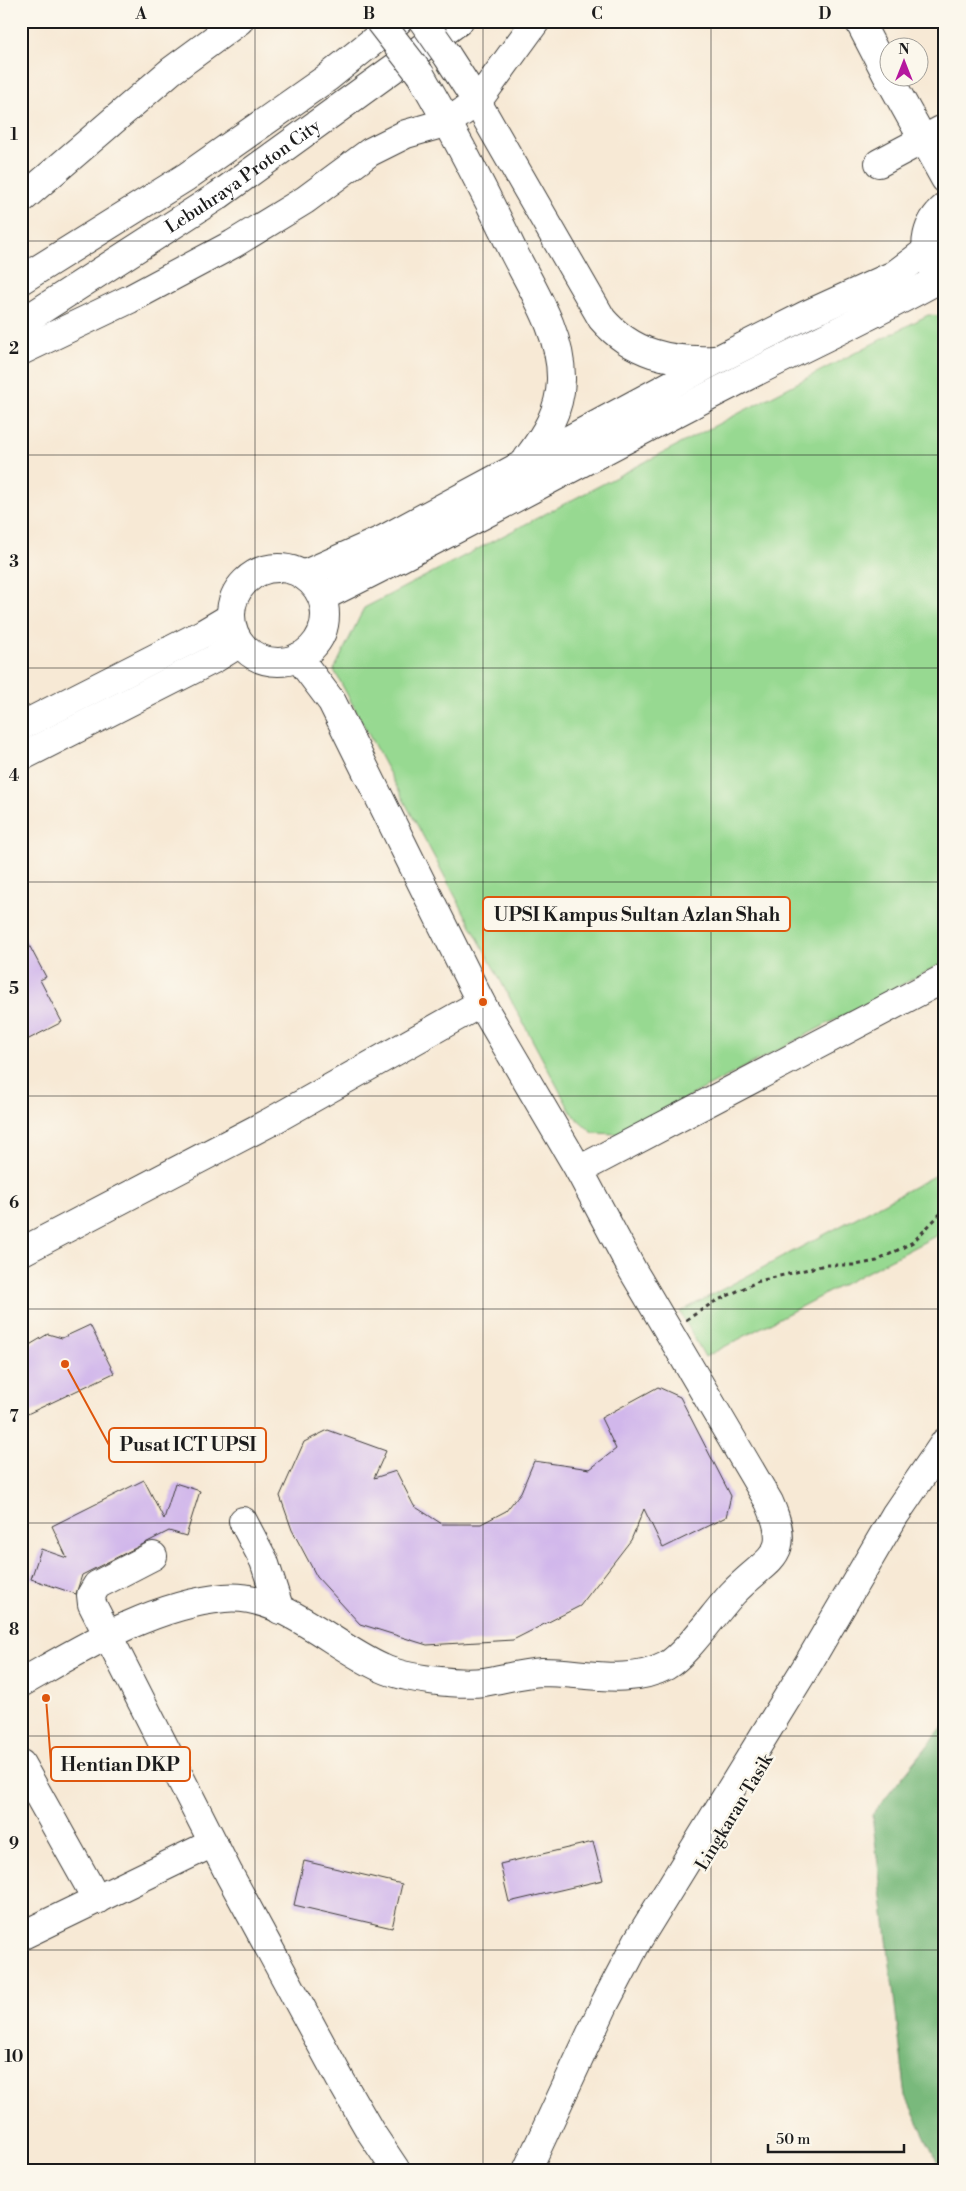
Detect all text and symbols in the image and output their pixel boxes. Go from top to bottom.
text: A [134,4,147,24]
text: B [363,4,375,24]
text: C [591,4,603,24]
text: D [819,4,832,24]
north arrow [878,38,928,88]
text: N [898,41,910,59]
street label: Lebuhraya Proton City [161,114,325,239]
text: 1 [10,125,18,145]
text: 2 [9,339,19,359]
text: 3 [9,552,19,572]
text: 4 [9,766,20,786]
callout: UPSI Kampus Sultan Azlan Shah [483,897,790,931]
text: UPSI Kampus Sultan Azlan Shah [494,903,781,927]
text: 5 [9,979,19,999]
text: 6 [9,1193,19,1213]
text: 7 [9,1407,19,1427]
callout: Pusat ICT UPSI [109,1428,266,1462]
text: Pusat ICT UPSI [119,1433,257,1457]
text: 8 [9,1620,19,1640]
callout: Hentian DKP [51,1747,190,1781]
street label: Lingkaran Tasik [691,1748,779,1875]
text: Hentian DKP [60,1753,180,1777]
text: 9 [9,1834,19,1854]
text: 10 [5,2047,23,2067]
scale bar [768,2121,905,2153]
text: 50 m [776,2130,810,2149]

